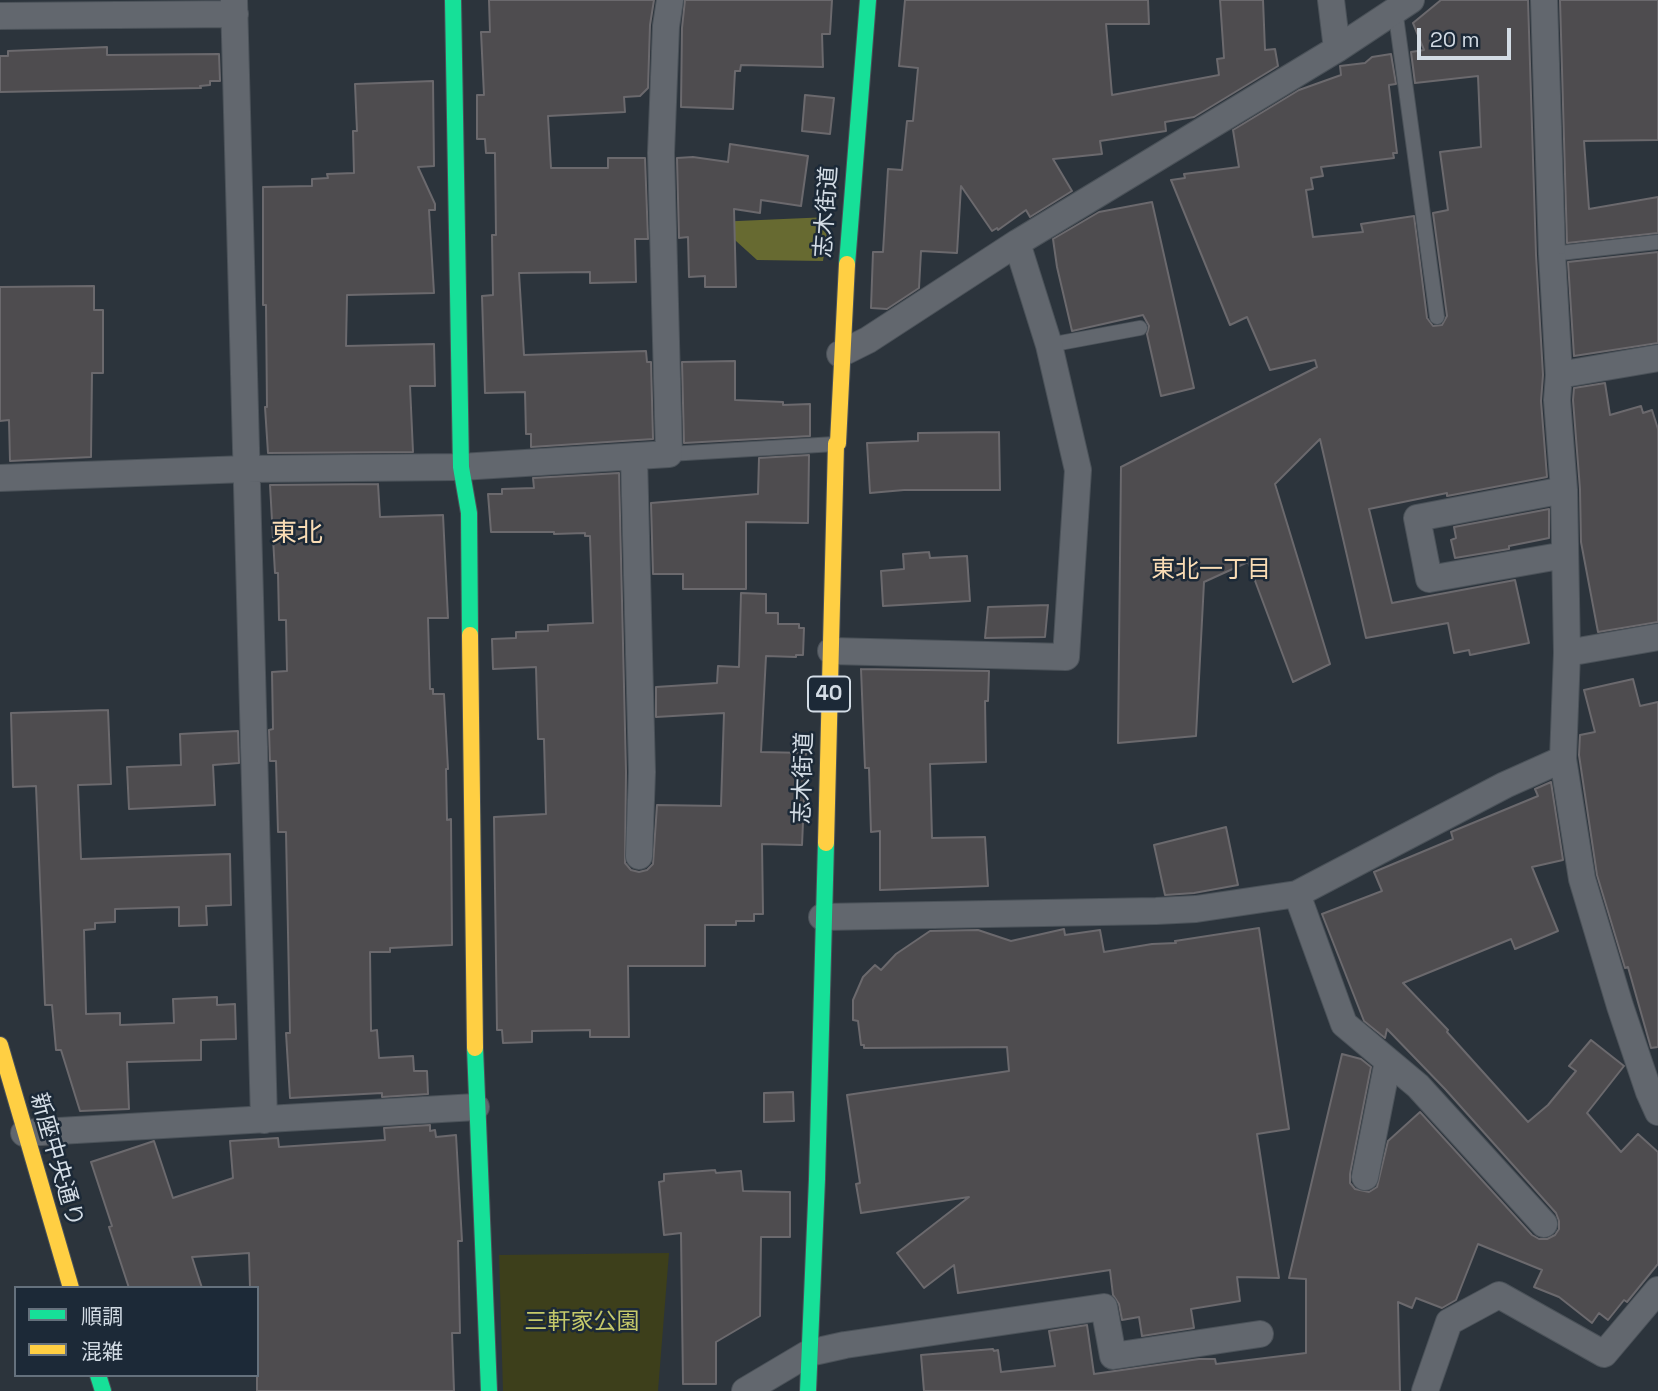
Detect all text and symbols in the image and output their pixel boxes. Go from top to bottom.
scale bar [1420,14,1514,58]
text: 20 m [1430,26,1480,53]
street label: 志木街道 [810,165,844,259]
district label: 東北 [271,518,323,550]
district label: 東北一丁目 [1151,556,1271,584]
road number: 40 [808,676,850,712]
street label: 志木街道 [789,732,819,824]
street label: 新座中央通り [24,1090,88,1230]
legend [14,1286,259,1377]
text: 順調 [81,1303,123,1330]
park label: 三軒家公園 [525,1309,639,1337]
text: 混雑 [81,1338,123,1365]

